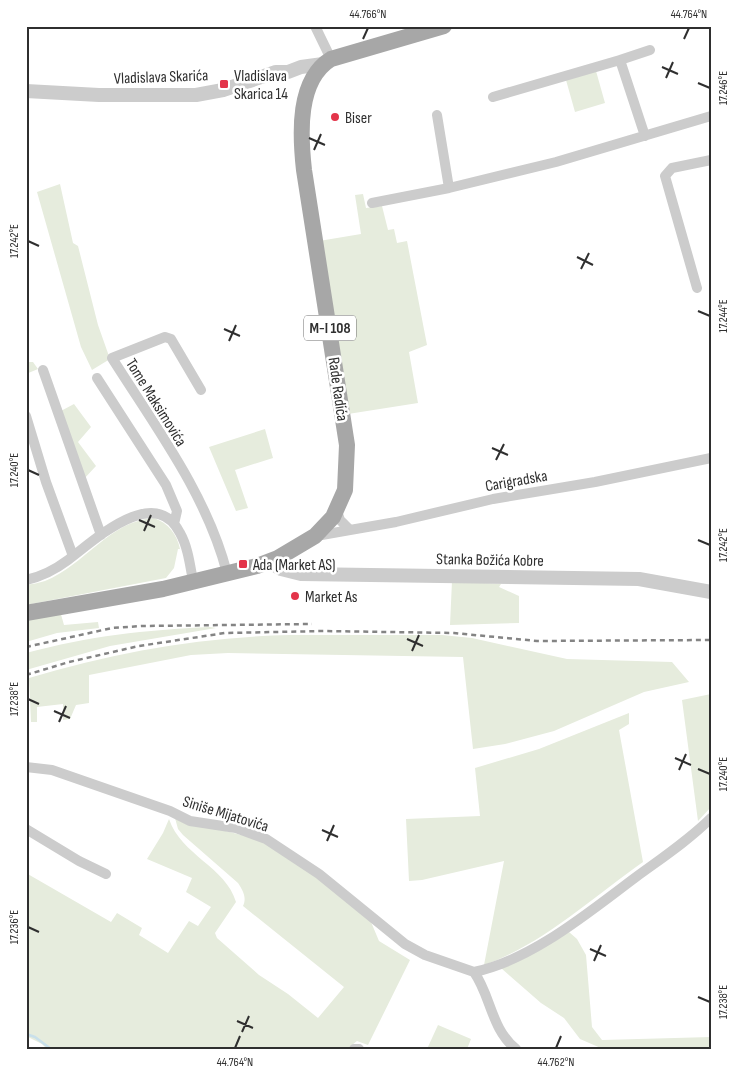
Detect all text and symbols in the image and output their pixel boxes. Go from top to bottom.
text: 44.766°N [350,7,386,22]
text: 44.764°N [671,7,707,22]
street label: Vladislava Skarića [114,66,209,89]
place label: Vladislava Skarica 14 [234,67,288,104]
text: 17.246°E [716,71,731,105]
marker: Vladislava Skarica 14 [218,78,230,90]
place label: Biser [345,109,372,128]
marker: Biser [329,111,341,123]
text: 17.242°E [7,224,22,258]
text: 17.244°E [716,299,731,333]
road number: M-I 108 [304,316,356,340]
street label: Tome Maksimovića [121,355,190,450]
street label: Rade Radića [324,356,351,422]
text: 17.240°E [7,453,22,487]
street label: Carigradska [484,467,549,496]
text: 17.242°E [716,528,731,562]
street label: Stanka Božića Kobre [436,550,544,571]
place label: Ada (Market AS) [252,556,336,575]
marker: Ada (Market AS) [237,558,249,570]
place label: Market As [305,588,358,607]
marker: Market As [289,590,301,602]
text: 17.238°E [7,682,22,716]
text: 17.240°E [716,757,731,791]
street label: Siniše Mijatovića [180,792,271,836]
text: 17.236°E [7,910,22,944]
text: 17.238°E [716,985,731,1019]
text: 44.764°N [217,1055,253,1070]
text: 44.762°N [538,1055,574,1070]

